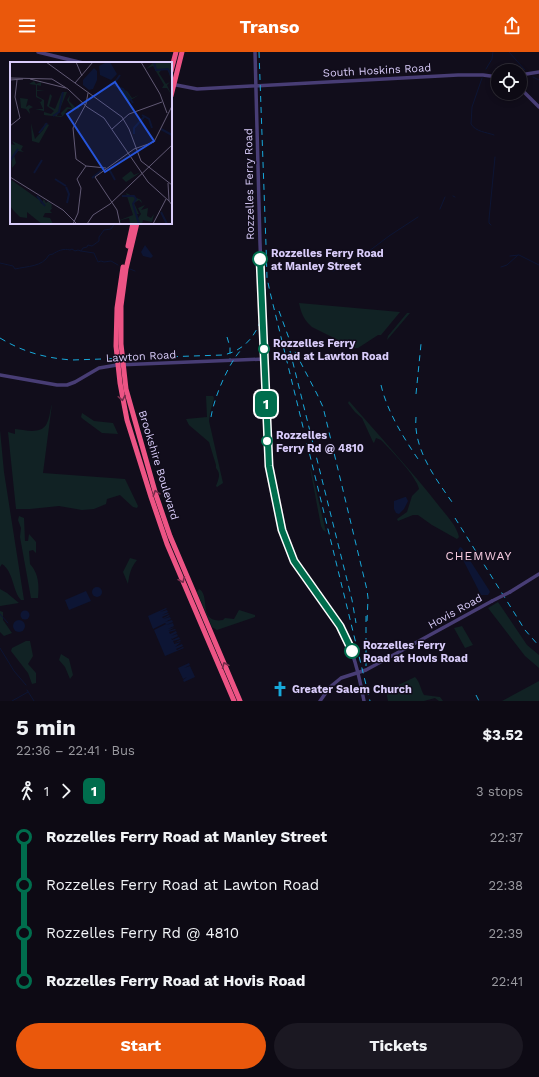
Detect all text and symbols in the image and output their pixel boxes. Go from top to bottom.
icon: menu [16,15,38,37]
icon: share [501,15,523,37]
text: Transo [239,16,300,37]
street label: South Hoskins Road [323,61,431,80]
inset map [10,62,172,224]
map controls [491,64,527,100]
button: locate [491,64,527,100]
street label: Rozzelles Ferry Road [242,128,257,240]
place label: Rozzelles Ferry Road at Manley Street [271,247,384,273]
marker: Rozzelles Ferry Road at Manley Street [252,251,268,267]
place label: Rozzelles Ferry Road at Lawton Road [273,337,389,363]
marker: Rozzelles Ferry Road at Lawton Road [258,343,270,355]
street label: Lawton Road [105,348,177,365]
line badge: 1 [253,391,279,417]
one-way arrow [118,395,126,401]
text: 1 [263,396,269,412]
street label: Brookshire Boulevard [136,409,181,522]
place label: Rozzelles Ferry Rd @ 4810 [276,429,364,455]
marker: Rozzelles Ferry Rd @ 4810 [261,435,273,447]
one-way arrow [152,489,161,496]
district label: CHEMWAY [445,549,513,563]
one-way arrow [177,575,185,583]
street label: Hovis Road [426,591,484,632]
place label: Rozzelles Ferry Road at Hovis Road [363,639,468,665]
marker: Rozzelles Ferry Road at Hovis Road [344,643,360,659]
one-way arrow [221,662,229,669]
church icon: Greater Salem Church [271,680,289,698]
place label: Greater Salem Church [292,683,412,696]
text: 5 min [16,715,76,740]
text: $3.52 [482,726,523,744]
text: 22:36 – 22:41 · Bus [16,743,135,758]
icon: walk [16,780,38,802]
icon: forward [55,780,77,802]
text: 1 [91,783,97,799]
text: 1 [44,784,49,799]
text: 3 stops [476,784,523,799]
text: Rozzelles Ferry Road at Manley Street [46,828,327,846]
text: 22:37 [490,830,523,845]
text: Rozzelles Ferry Road at Lawton Road [46,876,319,894]
text: 22:38 [488,878,523,893]
text: Rozzelles Ferry Rd @ 4810 [46,924,239,942]
text: 22:39 [488,926,523,941]
text: Rozzelles Ferry Road at Hovis Road [46,972,305,990]
text: 22:41 [491,974,523,989]
button: Start [16,1023,266,1069]
button: Tickets [274,1023,523,1069]

